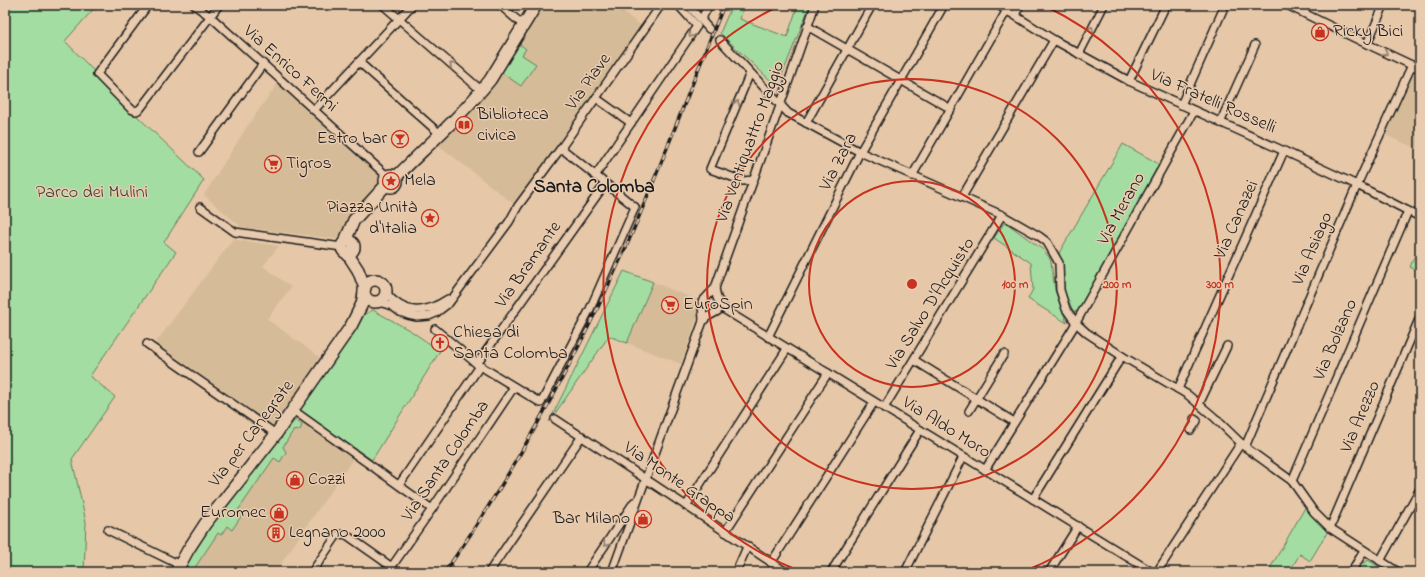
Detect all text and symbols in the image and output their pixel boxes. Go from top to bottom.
street label: Via Enrico Fermi [236,19,343,119]
place label: Ricky Bici [1333,19,1403,45]
shop icon: Ricky Bici [1310,22,1330,42]
one-way arrow [1086,26,1094,33]
one-way arrow [689,30,696,37]
street label: Via Piave [559,47,619,117]
one-way arrow [1381,48,1389,56]
street label: Via Ventiquattro Maggio [709,58,793,228]
one-way arrow [449,62,457,70]
street label: Via Fratelli Rosselli [1145,62,1280,141]
one-way arrow [733,100,741,107]
place label: Biblioteca civica [476,102,549,149]
library icon: Biblioteca civica [454,115,474,135]
place label: Estro bar [317,126,387,152]
street label: Via Zara [813,128,865,196]
bar icon: Estro bar [390,129,410,149]
place label: Tigros [286,151,332,178]
supermarket icon: Tigros [263,154,283,174]
place label: Mela [404,168,436,194]
street label: Via Merano [1091,168,1153,251]
place icon: Mela [381,171,401,191]
district label: Santa Colomba [533,174,655,201]
street label: Via Canazei [1208,176,1266,265]
park label: Parco dei Mulini [36,180,148,206]
place label: Piazza Unità d'Italia [327,195,417,242]
place icon: Piazza Unità d'Italia [420,208,440,228]
street label: Via Asiago [1286,208,1341,291]
street label: Via Bramante [489,215,569,315]
street label: Via Salvo D'Acquisto [879,233,982,376]
text: 100 m [1002,276,1029,294]
text: 200 m [1102,276,1132,294]
text: 300 m [1205,276,1235,294]
centre of rings [905,277,919,291]
place label: EuroSpin [683,292,753,318]
supermarket icon: EuroSpin [660,295,680,315]
street label: Via Bolzano [1307,295,1365,386]
place label: Chiesa di Santa Colomba [453,320,568,367]
church icon: Chiesa di Santa Colomba [430,333,450,353]
street label: Via per Canegrate [202,374,303,495]
street label: Via Arezzo [1334,377,1388,458]
street label: Via Aldo Moro [896,390,995,466]
street label: Via Santa Colomba [395,395,496,528]
street label: Via Monte Grappa [617,435,740,530]
place label: Cozzi [308,467,346,493]
shop icon: Cozzi [285,470,305,490]
place label: Euromec [200,500,266,526]
shop icon: Euromec [269,503,289,523]
place label: Bar Milano [552,506,630,532]
shop icon: Bar Milano [633,509,653,529]
place label: Legnano 2000 [289,520,386,547]
building icon: Legnano 2000 [266,523,286,543]
one-way arrow [604,539,611,546]

